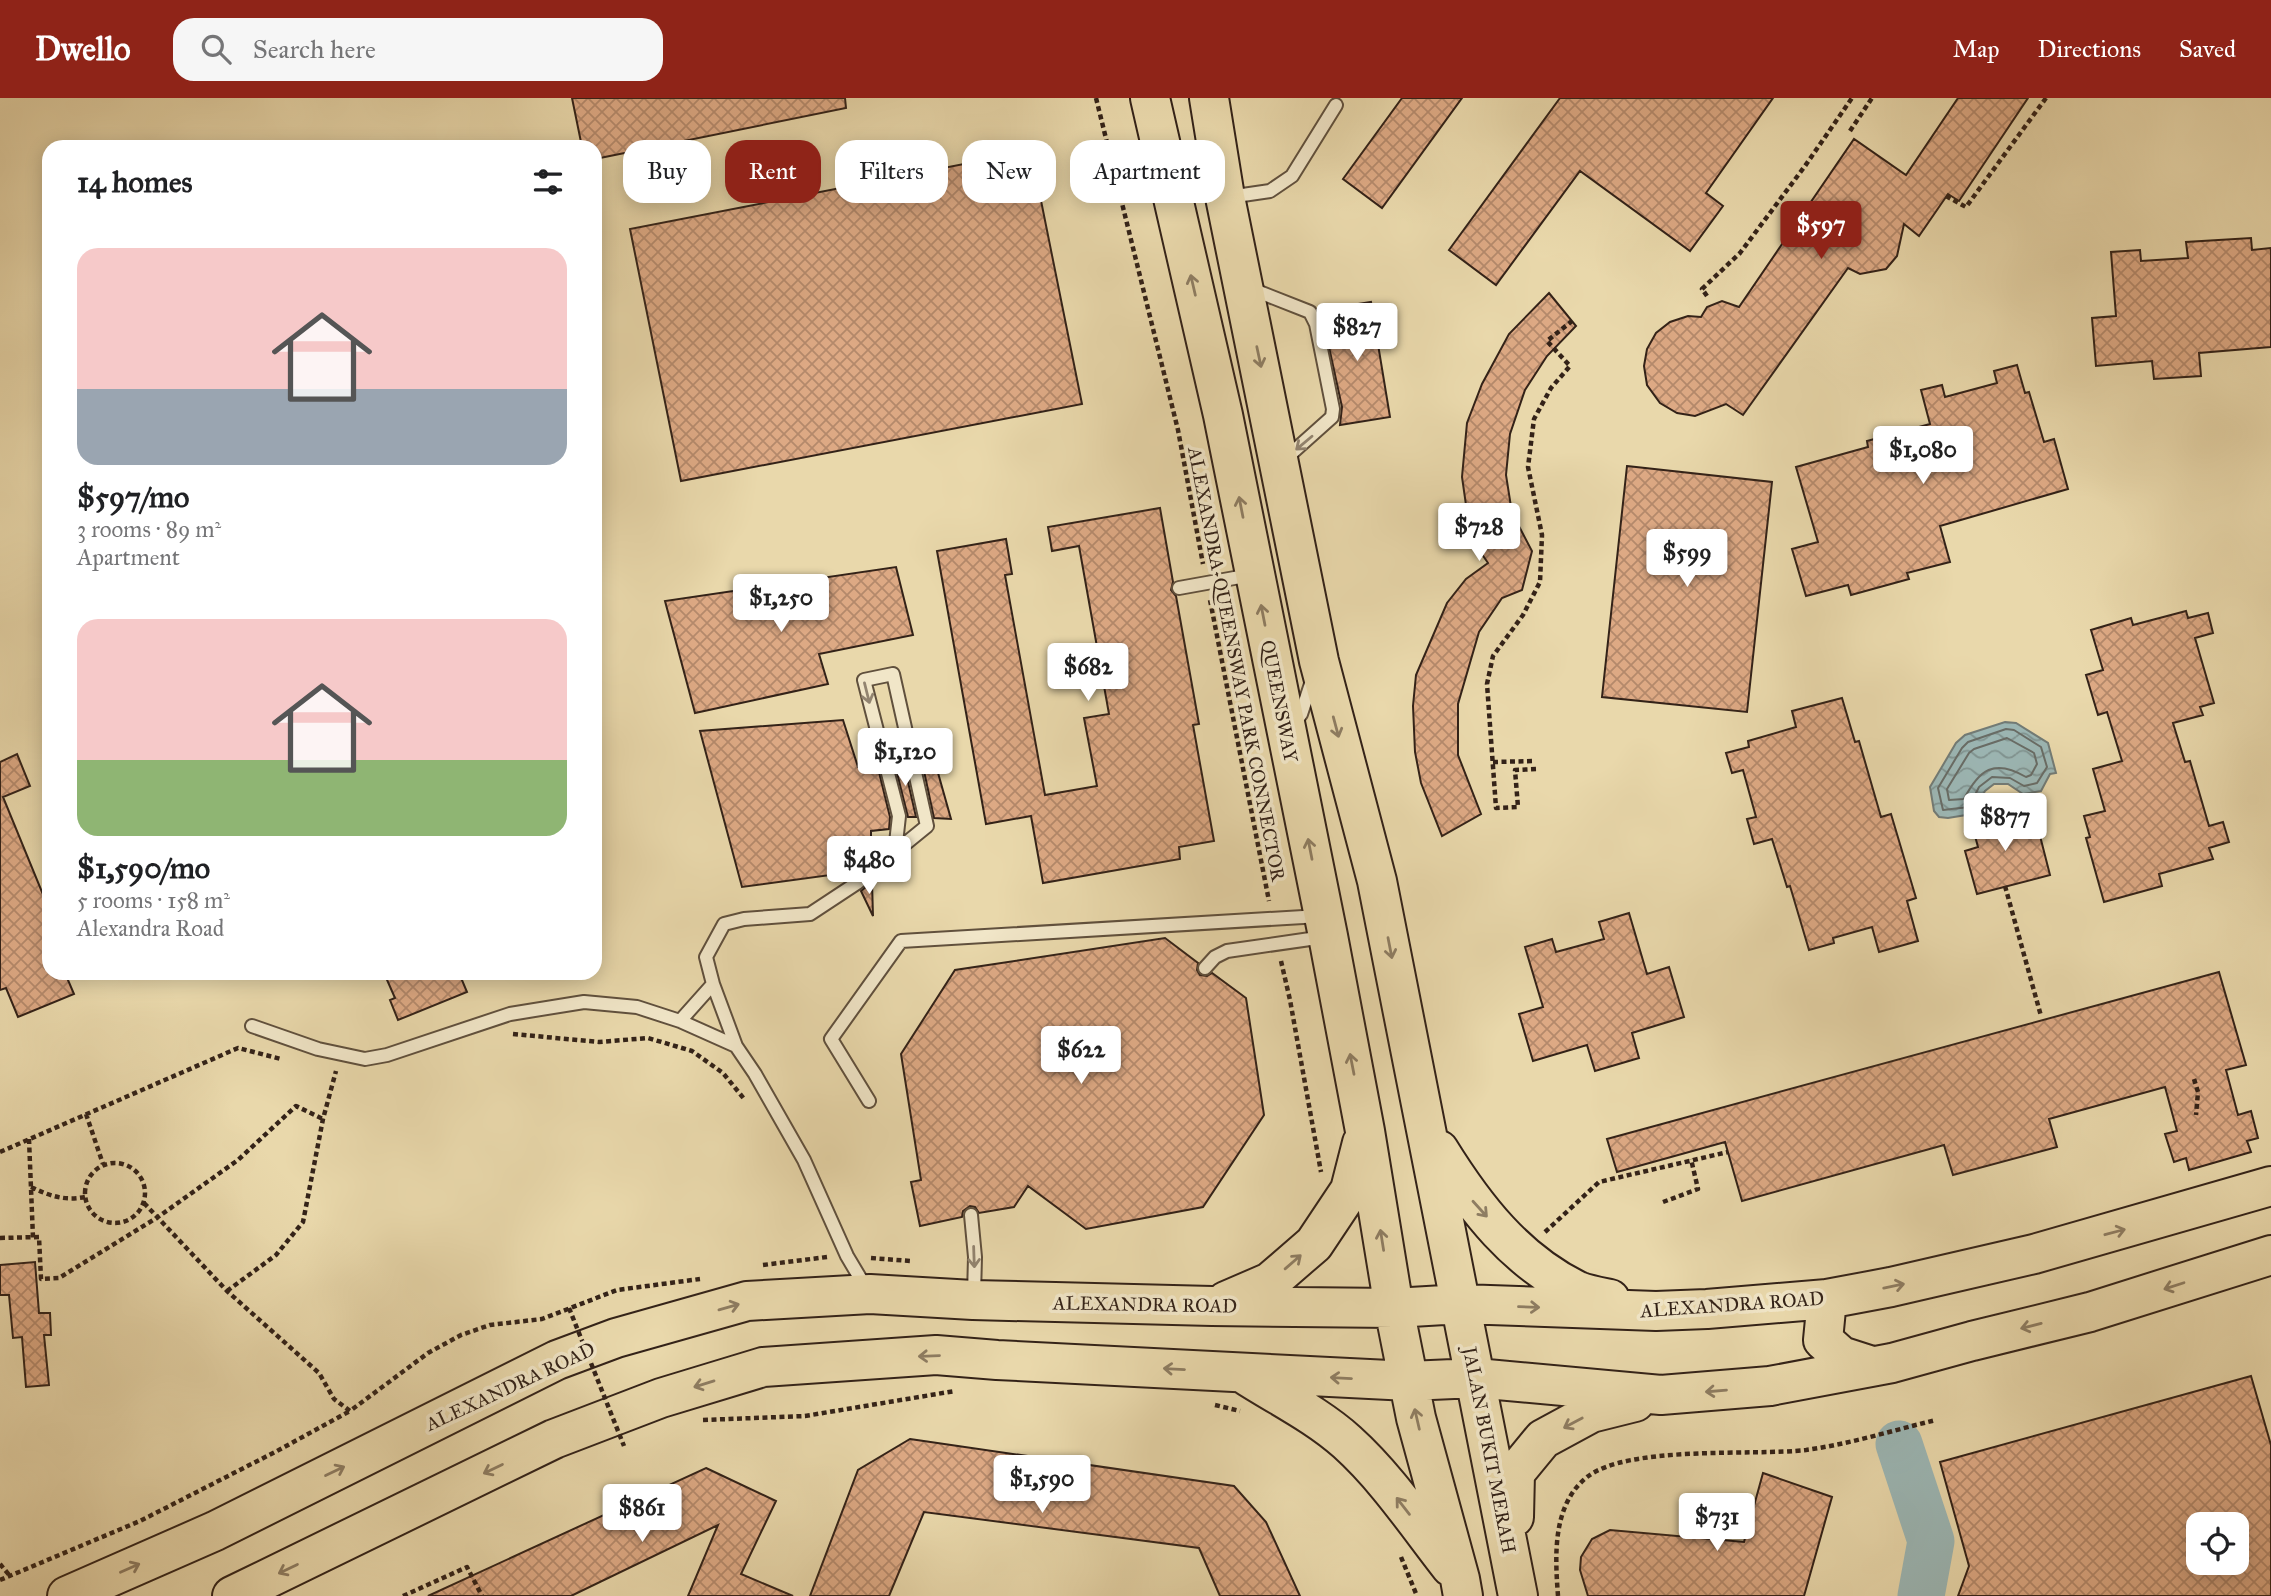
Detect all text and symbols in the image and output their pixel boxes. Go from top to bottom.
search box [173,18,663,81]
text: Dwello [35,29,131,69]
icon: search [197,30,235,68]
text: Search here [253,33,376,65]
text: Map [1953,34,2000,64]
text: Directions [2038,34,2141,64]
text: Saved [2179,34,2236,64]
chip: Buy [623,140,711,203]
chip: Rent [725,140,821,203]
chip: Filters [835,140,948,203]
chip: New [962,140,1056,203]
chip: Apartment [1070,140,1225,203]
icon: filters [529,163,567,201]
text: 14 homes [77,164,192,200]
pin: $597 [1780,202,1862,261]
text: $597 [1796,210,1846,238]
one-way arrow [1186,274,1199,297]
icon: home [259,294,385,420]
pin: $827 [1316,303,1398,363]
text: $827 [1332,312,1382,340]
one-way arrow [1252,345,1266,368]
pin: $1,080 [1866,426,1980,486]
one-way arrow [1295,435,1313,451]
text: $1,080 [1889,435,1957,463]
street label: ALEXANDRA-QUEENSWAY PARK CONNECTOR [1184,445,1290,883]
text: $597/mo [77,479,189,515]
one-way arrow [1234,496,1248,519]
pin: $728 [1438,504,1520,563]
text: $728 [1454,512,1504,540]
text: 3 rooms · 89 m² [77,515,221,543]
pin: $599 [1646,530,1728,589]
text: $599 [1662,538,1712,566]
text: Apartment [77,543,180,571]
pin: $1,250 [724,574,838,634]
text: $1,250 [749,583,813,611]
one-way arrow [1255,604,1269,627]
street label: QUEENSWAY [1257,638,1303,764]
pin: $682 [1047,644,1129,703]
text: $682 [1063,652,1113,680]
icon: home [259,665,385,791]
one-way arrow [861,681,874,704]
one-way arrow [1330,715,1343,738]
pin: $1,120 [848,728,962,788]
text: $1,120 [874,737,936,765]
pin: $877 [1964,794,2046,853]
text: $877 [1980,802,2030,830]
pin: $480 [828,836,910,896]
one-way arrow [1303,838,1316,861]
text: $480 [843,845,895,873]
text: $1,590/mo [77,850,210,886]
text: 5 rooms · 158 m² [77,886,230,914]
text: Alexandra Road [77,914,224,942]
one-way arrow [1384,936,1398,959]
pin: $622 [1040,1026,1122,1086]
text: $622 [1057,1035,1105,1063]
one-way arrow [1345,1053,1358,1076]
one-way arrow [1471,1200,1488,1217]
one-way arrow [2103,1224,2125,1237]
one-way arrow [1375,1229,1388,1252]
one-way arrow [968,1246,981,1269]
one-way arrow [1283,1254,1301,1270]
one-way arrow [1882,1278,1905,1292]
one-way arrow [2163,1280,2185,1293]
street label: ALEXANDRA ROAD [1638,1287,1825,1322]
street label: ALEXANDRA ROAD [1052,1291,1237,1318]
one-way arrow [717,1299,739,1312]
one-way arrow [1517,1300,1540,1314]
one-way arrow [2020,1320,2043,1333]
street label: ALEXANDRA ROAD [421,1337,599,1436]
street label: JALAN BUKIT MERAH [1457,1343,1521,1555]
one-way arrow [918,1349,941,1363]
one-way arrow [1163,1363,1186,1376]
one-way arrow [1330,1371,1353,1384]
one-way arrow [694,1379,716,1392]
one-way arrow [1705,1384,1727,1397]
one-way arrow [1410,1408,1423,1431]
one-way arrow [1563,1416,1584,1430]
pin: $1,590 [985,1456,1099,1515]
one-way arrow [324,1463,345,1477]
one-way arrow [483,1463,504,1477]
text: $1,590 [1010,1464,1074,1492]
pin: $861 [601,1484,683,1544]
text: $861 [619,1493,665,1521]
pin: $731 [1676,1494,1758,1553]
one-way arrow [1395,1498,1410,1516]
text: $731 [1695,1502,1739,1530]
map controls [2186,1512,2249,1575]
button: locate [2186,1512,2249,1575]
one-way arrow [119,1561,140,1574]
one-way arrow [278,1562,299,1576]

